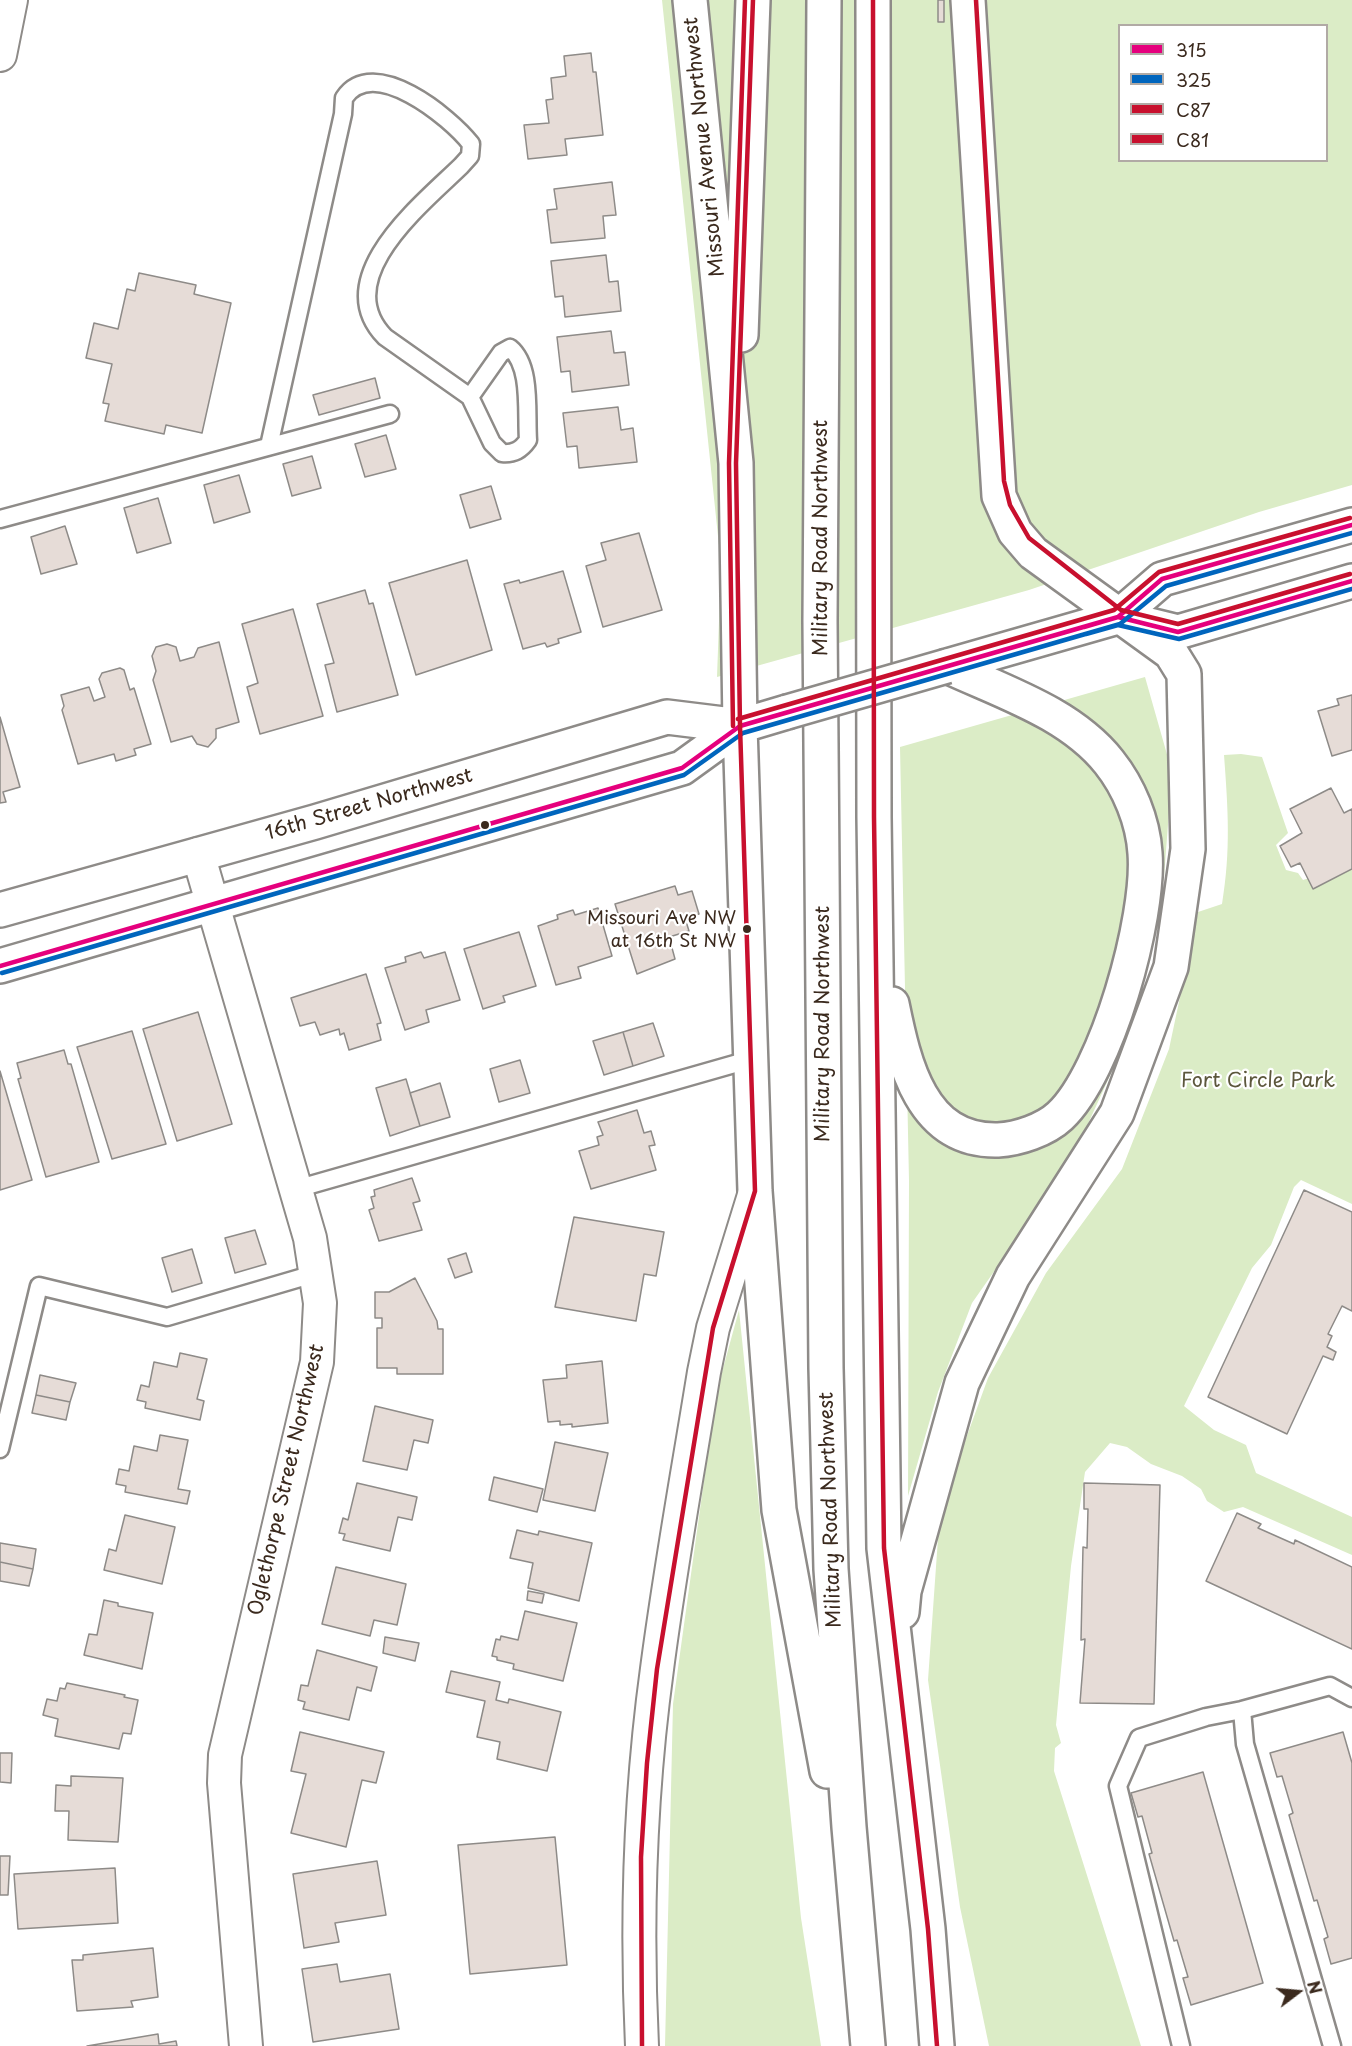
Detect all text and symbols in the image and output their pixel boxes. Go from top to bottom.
street label: Missouri Avenue Northwest [679,16,731,278]
legend [1118,24,1328,162]
text: 315 [1176,36,1206,63]
text: 325 [1176,66,1211,93]
text: C87 [1176,96,1211,123]
text: C81 [1176,126,1209,153]
street label: Military Road Northwest [809,420,833,656]
street label: 16th Street Northwest [262,764,476,846]
unlabelled marker [479,819,491,831]
street label: Military Road Northwest [811,906,835,1142]
place label: Missouri Ave NW at 16th St NW [587,908,736,950]
marker: Missouri Ave NW at 16th St NW [741,923,753,935]
park label: Fort Circle Park [1181,1069,1335,1093]
street label: Oglethorpe Street Northwest [244,1342,330,1618]
street label: Military Road Northwest [815,1392,847,1628]
north arrow [1268,1962,1328,2022]
text: N [1302,1978,1329,1996]

